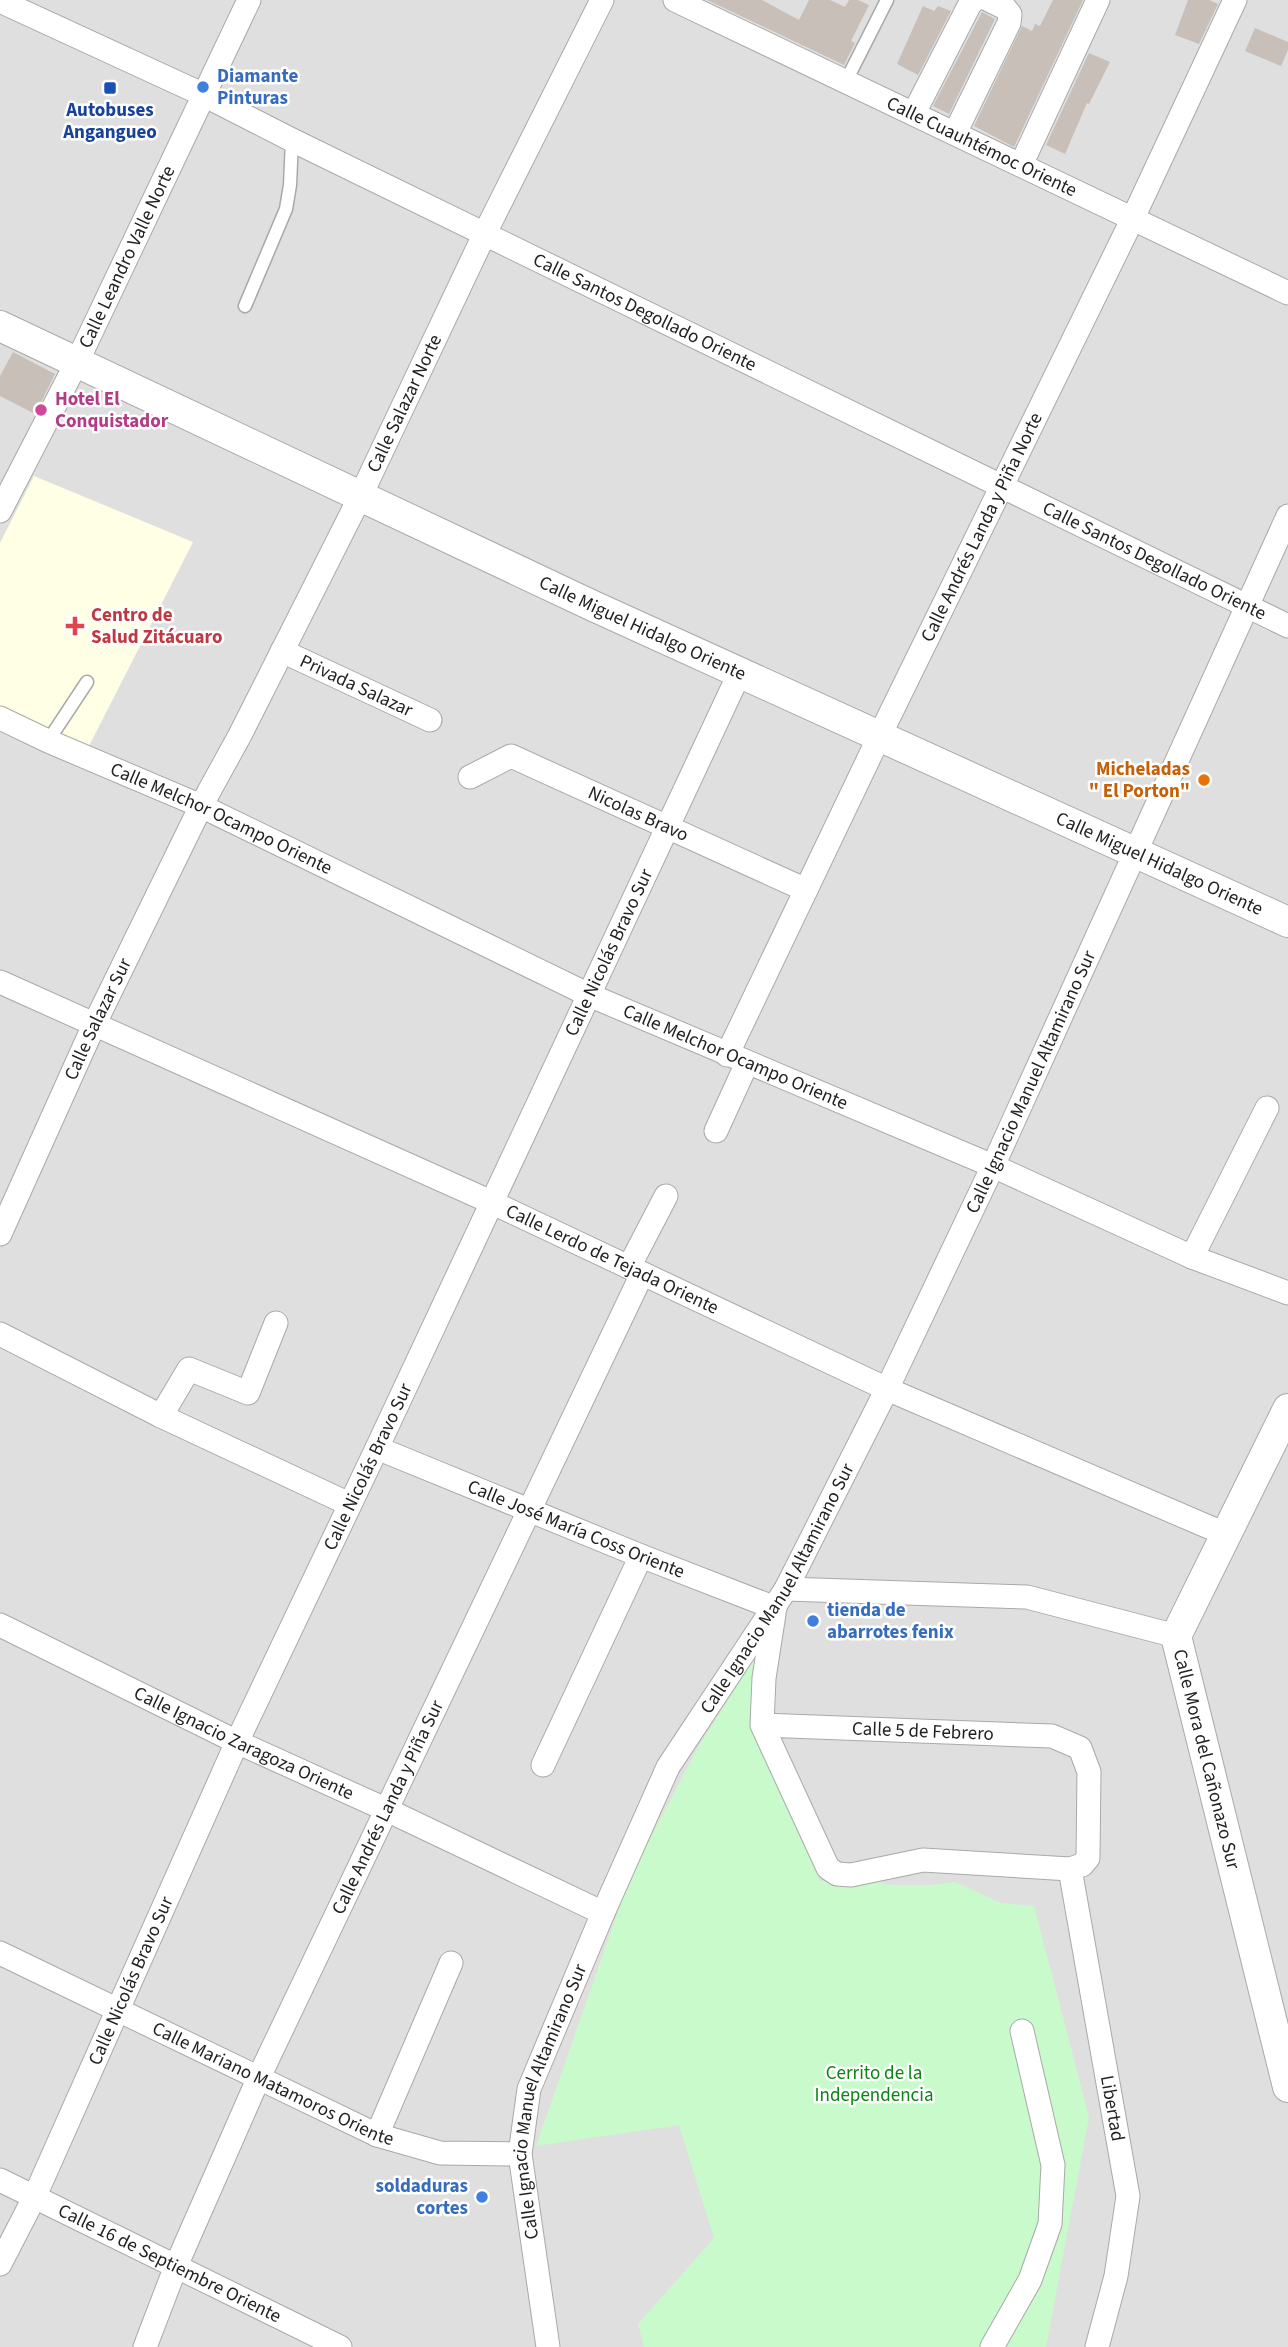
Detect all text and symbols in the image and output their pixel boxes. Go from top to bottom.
place label: Diamante Pinturas [217,63,298,112]
marker: Diamante Pinturas [195,79,211,95]
marker: Autobuses Angangueo [102,80,118,96]
street label: Calle Cuauhtémoc Oriente [882,90,1082,204]
place label: Autobuses Angangueo [62,97,157,146]
street label: Calle Leandro Valle Norte [72,161,182,353]
street label: Calle Santos Degollado Oriente [528,246,761,378]
street label: Calle Salazar Norte [360,330,449,477]
place label: Hotel El Conquistador [55,386,169,435]
marker: Hotel El Conquistador [33,402,49,418]
street label: Calle Andrés Landa y Piña Norte [914,408,1049,646]
street label: Calle Santos Degollado Oriente [1038,495,1271,627]
street label: Calle Miguel Hidalgo Oriente [535,569,750,687]
place label: Centro de Salud Zitácuaro [91,602,223,651]
marker: Centro de Salud Zitácuaro [65,616,85,636]
street label: Privada Salazar [295,648,418,724]
street label: Calle Melchor Ocampo Oriente [106,756,337,881]
place label: Micheladas " El Porton" [1089,756,1190,805]
marker: Micheladas " El Porton" [1196,772,1212,788]
street label: Nicolas Bravo [584,779,693,848]
street label: Calle Miguel Hidalgo Oriente [1052,805,1267,922]
street label: Calle Nicolás Bravo Sur [558,864,660,1041]
street label: Calle Ignacio Manuel Altamirano Sur [959,946,1103,1218]
street label: Calle Salazar Sur [57,953,138,1085]
street label: Calle Melchor Ocampo Oriente [619,997,852,1117]
street label: Calle Lerdo de Tejada Oriente [501,1197,723,1321]
street label: Calle Nicolás Bravo Sur [317,1378,419,1555]
street label: Calle Ignacio Manuel Altamirano Sur [693,1458,861,1719]
street label: Calle José María Coss Oriente [463,1473,689,1585]
place label: tienda de abarrotes fenix [827,1597,954,1646]
marker: tienda de abarrotes fenix [805,1613,821,1629]
street label: Calle Mora del Cañonazo Sur [1166,1646,1247,1872]
street label: Calle Ignacio Zaragoza Oriente [129,1680,358,1807]
street label: Calle Andrés Landa y Piña Sur [325,1695,450,1919]
street label: Calle 5 de Febrero [851,1715,994,1747]
street label: Calle Nicolás Bravo Sur [81,1892,180,2069]
street label: Calle Ignacio Manuel Altamirano Sur [507,1959,594,2241]
street label: Calle Mariano Matamoros Oriente [148,2015,397,2153]
park label: Cerrito de la Independencia [815,2060,934,2109]
street label: Libertad [1093,2073,1132,2143]
place label: soldaduras cortes [376,2173,468,2222]
marker: soldaduras cortes [474,2189,490,2205]
street label: Calle 16 de Septiembre Oriente [53,2197,286,2330]

